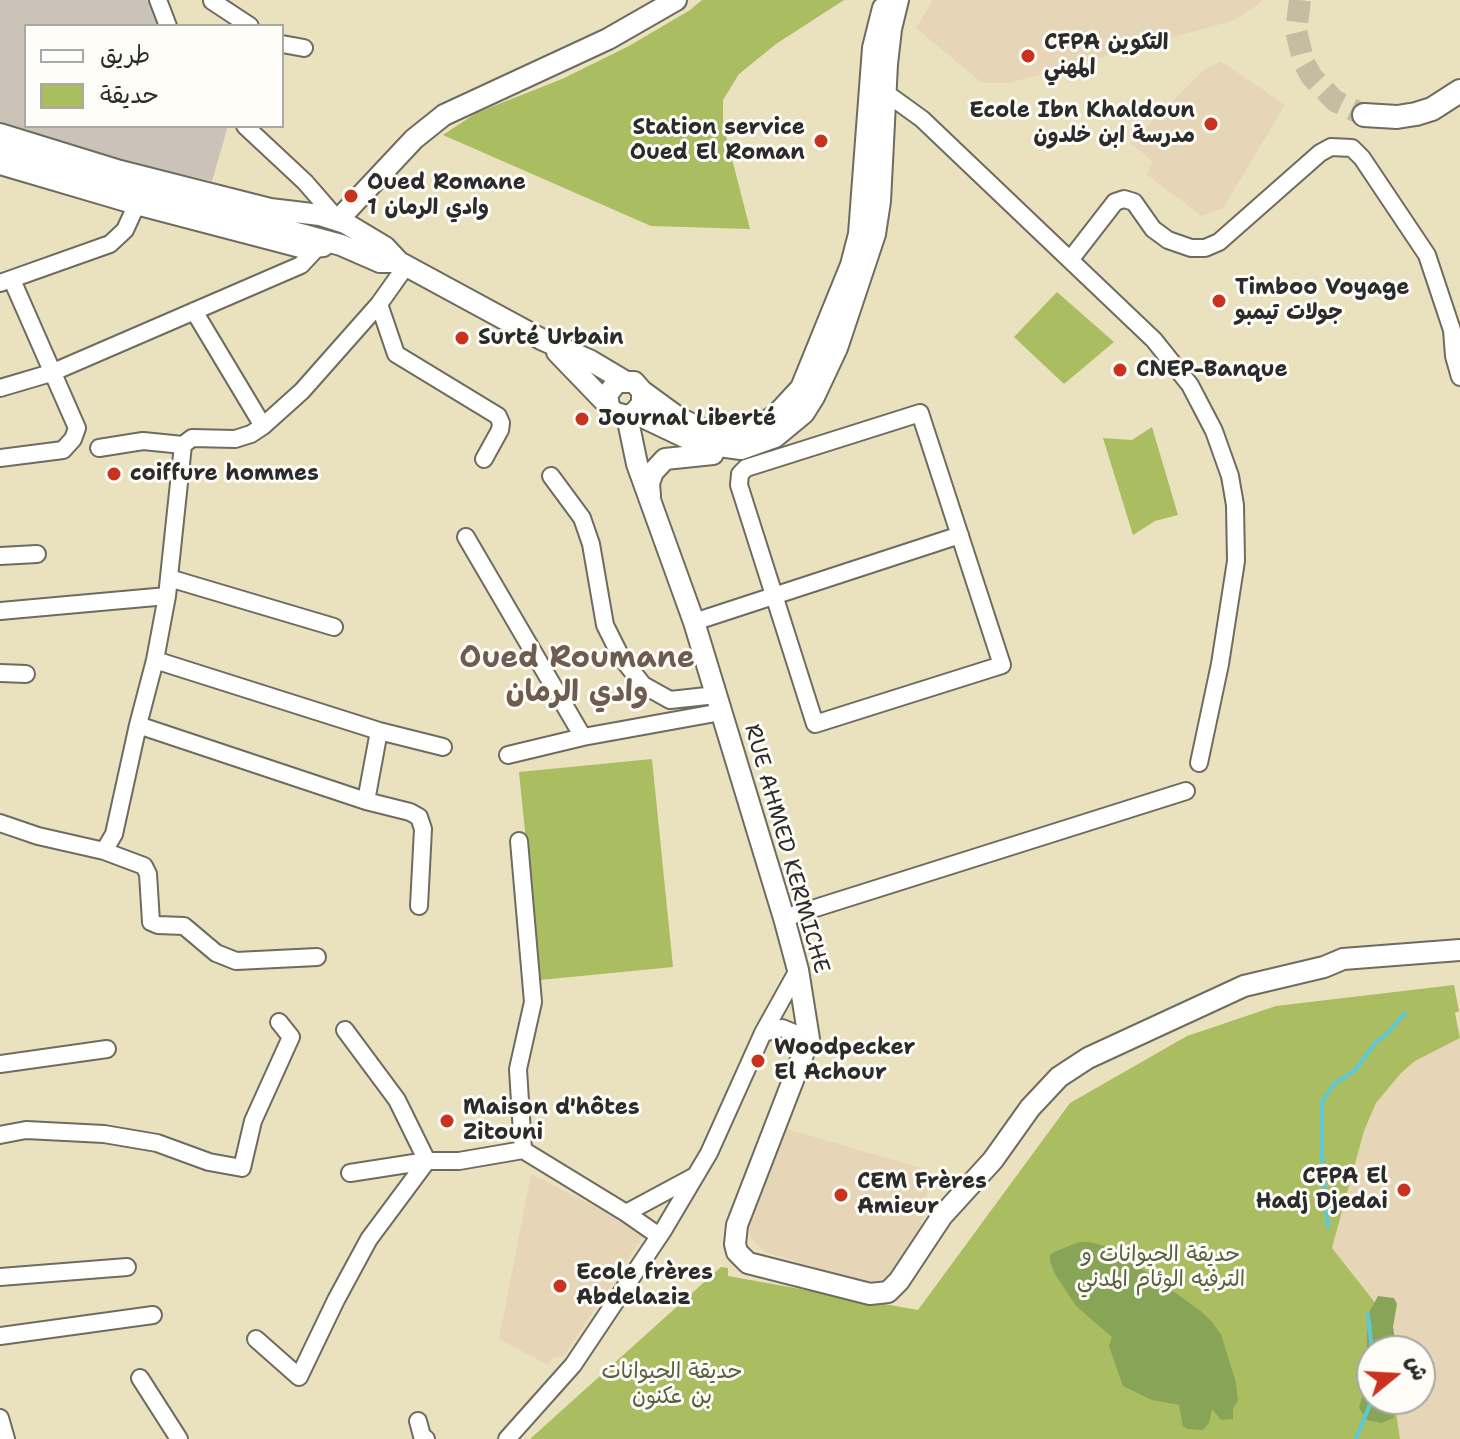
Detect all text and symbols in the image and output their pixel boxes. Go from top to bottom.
legend [24,24,284,128]
place label: CFPA التكوين المهني [1044,30,1168,82]
text: طريق [100,39,150,71]
marker: CFPA التكوين المهني [1019,47,1037,65]
text: حديقة [100,79,159,111]
place label: Ecole Ibn Khaldoun مدرسة ابن خلدون [969,98,1195,150]
place label: Station service Oued El Roman [630,115,805,166]
marker: Ecole Ibn Khaldoun مدرسة ابن خلدون [1202,115,1220,133]
marker: Station service Oued El Roman [812,132,830,150]
place label: Oued Romane 1 وادي الرمان [367,170,526,222]
marker: Oued Romane 1 وادي الرمان [342,187,360,205]
place label: Timboo Voyage جولات تيمبو [1235,275,1409,326]
marker: Timboo Voyage جولات تيمبو [1210,292,1228,310]
place label: Surté Urbain [478,325,624,351]
marker: Surté Urbain [453,329,471,347]
place label: CNEP-Banque [1136,357,1288,383]
marker: CNEP-Banque [1111,361,1129,379]
place label: Journal Liberté [598,406,776,432]
marker: Journal Liberté [573,410,591,428]
place label: coiffure hommes [130,461,319,487]
marker: coiffure hommes [105,465,123,483]
district label: Oued Roumane وادي الرمان [459,641,695,712]
street label: RUE AHMED KERMICHE [738,721,834,977]
place label: Woodpecker El Achour [774,1035,915,1086]
marker: Woodpecker El Achour [749,1052,767,1070]
place label: Maison d'hôtes Zitouni [463,1095,640,1146]
marker: Maison d'hôtes Zitouni [438,1112,456,1130]
place label: CFPA El Hadj Djedai [1256,1164,1388,1216]
place label: CEM Frères Amieur [857,1169,987,1220]
marker: CFPA El Hadj Djedai [1395,1181,1413,1199]
marker: CEM Frères Amieur [832,1186,850,1204]
park label: حديقة الحيوانات و الترفيه الوئام المدني [1077,1242,1245,1294]
place label: Ecole frères Abdelaziz [576,1260,713,1312]
marker: Ecole frères Abdelaziz [551,1277,569,1295]
north arrow [1356,1335,1436,1415]
text: ش [1400,1352,1435,1384]
park label: حديقة الحيوانات بن عكنون [601,1359,743,1410]

